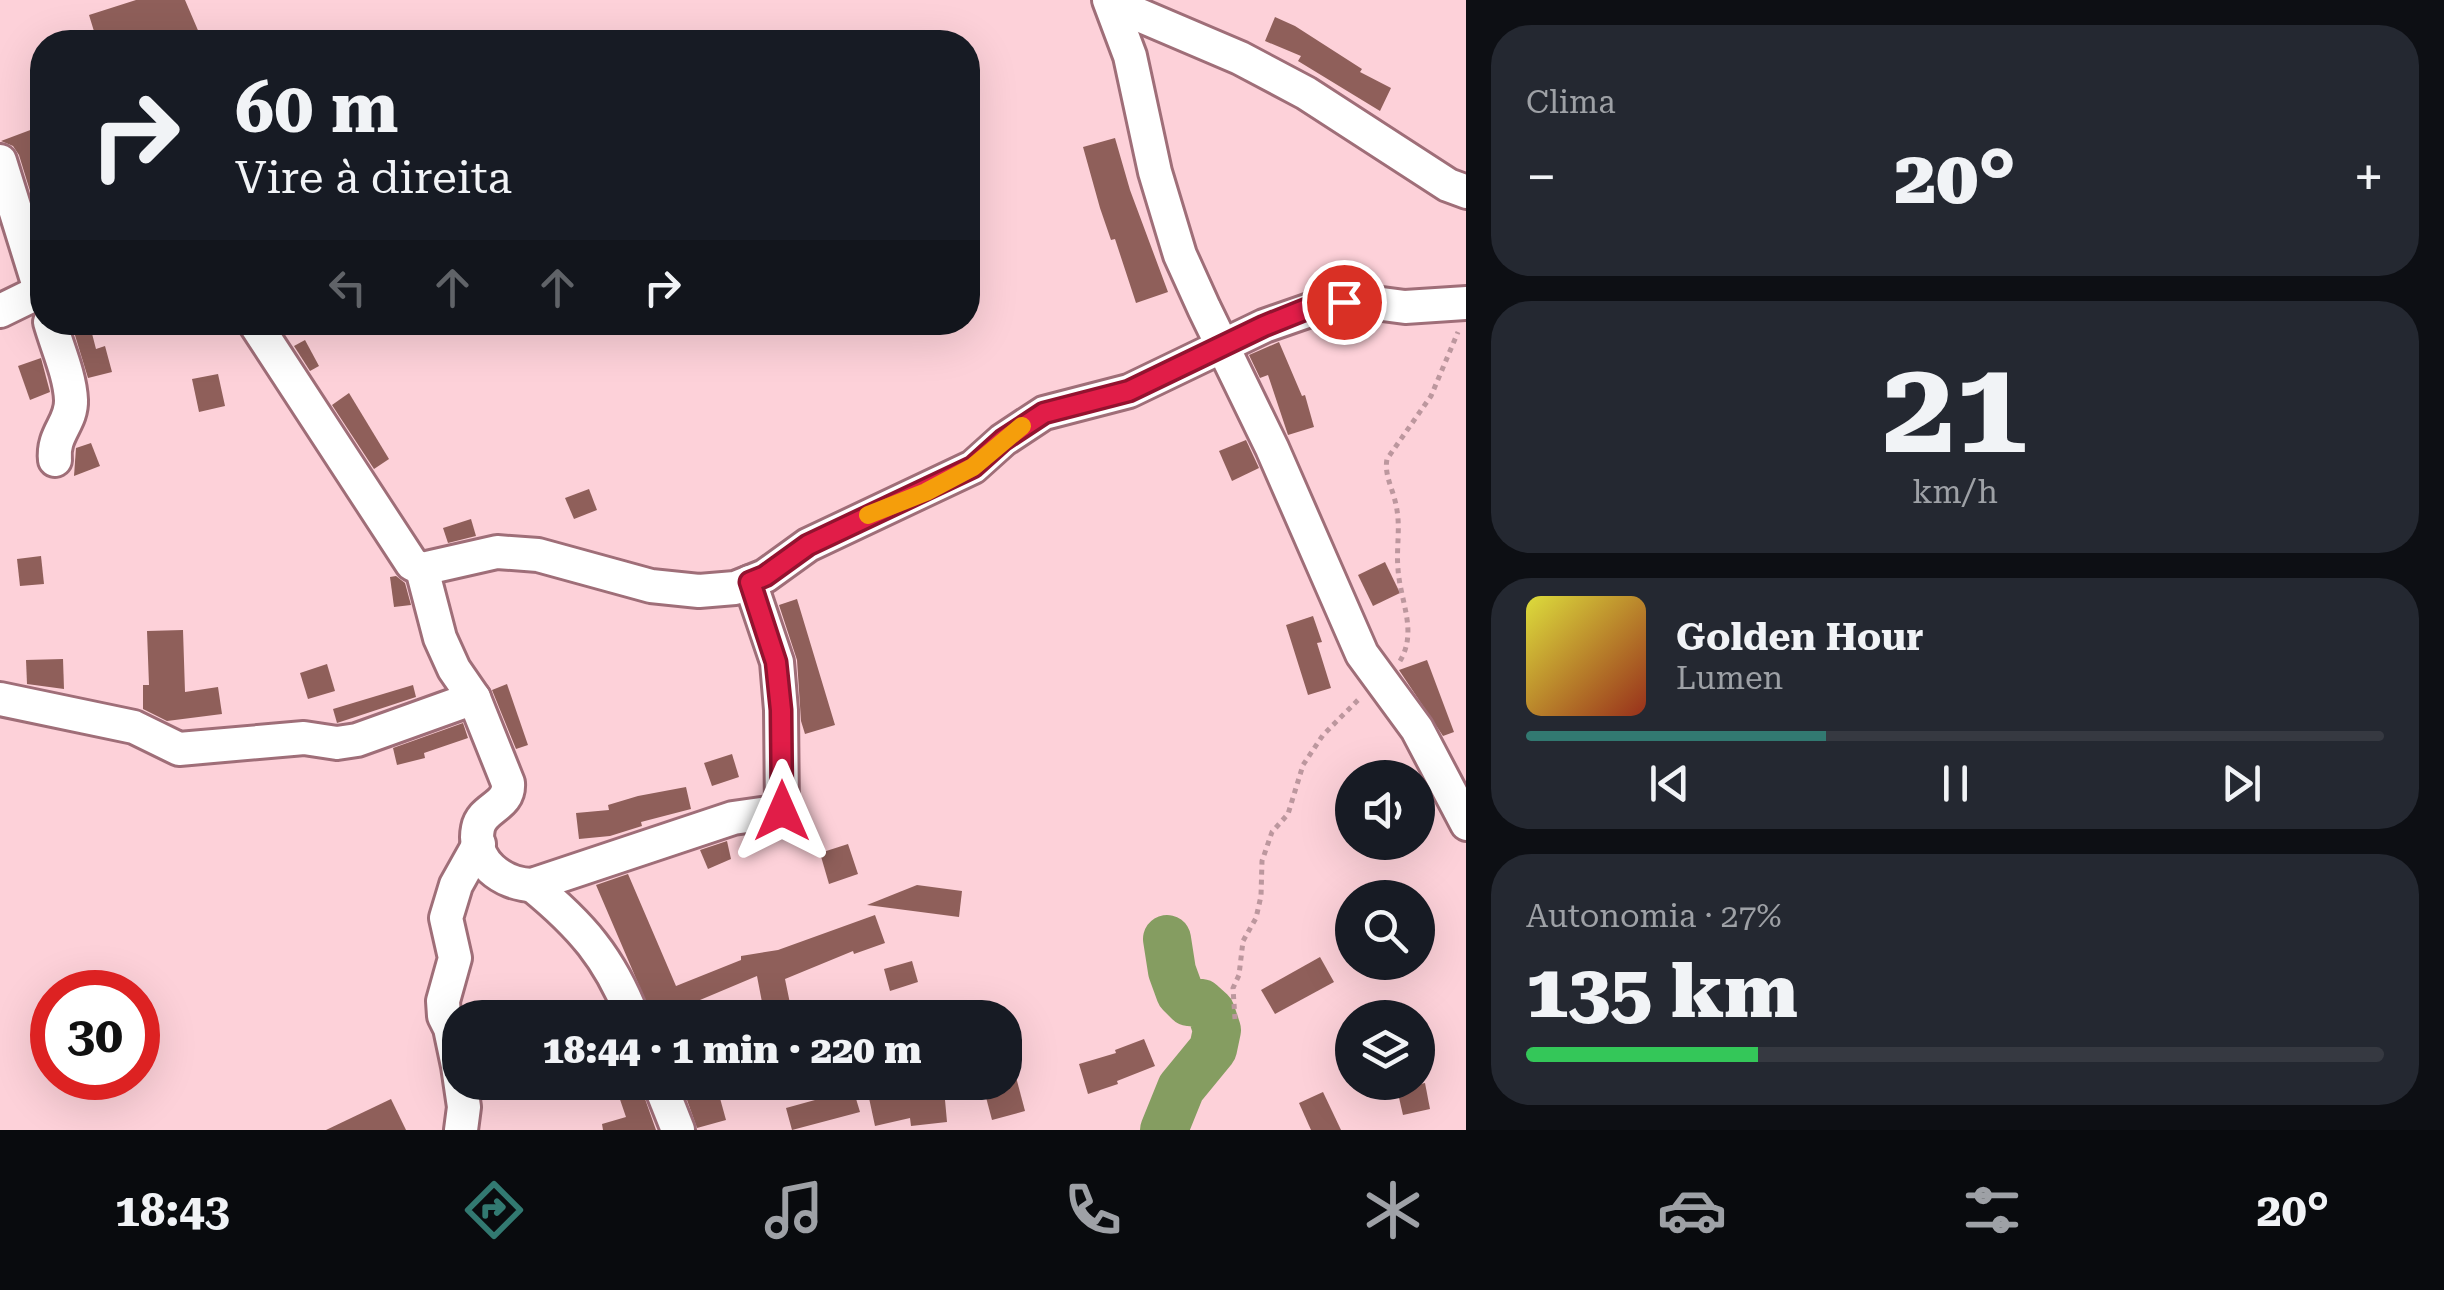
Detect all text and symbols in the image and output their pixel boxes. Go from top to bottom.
text: 60 m [235,67,399,149]
icon: right [70,70,200,200]
text: Clima [1526,83,1616,121]
text: 20° [1894,133,2016,221]
text: − [1526,145,1557,209]
text: + [2353,145,2384,209]
text: Vire à direita [235,151,512,204]
icon: left [320,260,375,315]
icon: ahead [425,260,480,315]
icon: ahead [530,260,585,315]
icon: right [635,260,690,315]
pin [1302,260,1387,345]
icon: arrive [1317,275,1372,330]
text: 21 [1882,331,2028,484]
text: km/h [1912,473,1998,511]
text: Golden Hour [1676,615,1924,659]
text: Lumen [1676,659,1783,697]
icon: previous [1642,756,1697,811]
icon: pause [1928,756,1983,811]
icon: next [2214,756,2269,811]
position arrow [730,759,834,863]
map controls [1335,760,1435,1100]
button: sound [1335,760,1435,860]
button: search [1335,880,1435,980]
text: Autonomia · 27% [1526,897,1781,935]
text: 135 km [1526,947,1798,1035]
speed limit sign: 30 [30,970,160,1100]
button: layers [1335,1000,1435,1100]
text: 18:44 · 1 min · 220 m [542,1028,922,1072]
icon: directions [459,1175,529,1245]
icon: music [759,1175,829,1245]
icon: phone [1058,1175,1128,1245]
icon: climate [1358,1175,1428,1245]
icon: car [1657,1175,1727,1245]
icon: filters [1957,1175,2027,1245]
text: 18:43 [115,1184,230,1237]
text: 20° [2256,1184,2329,1237]

